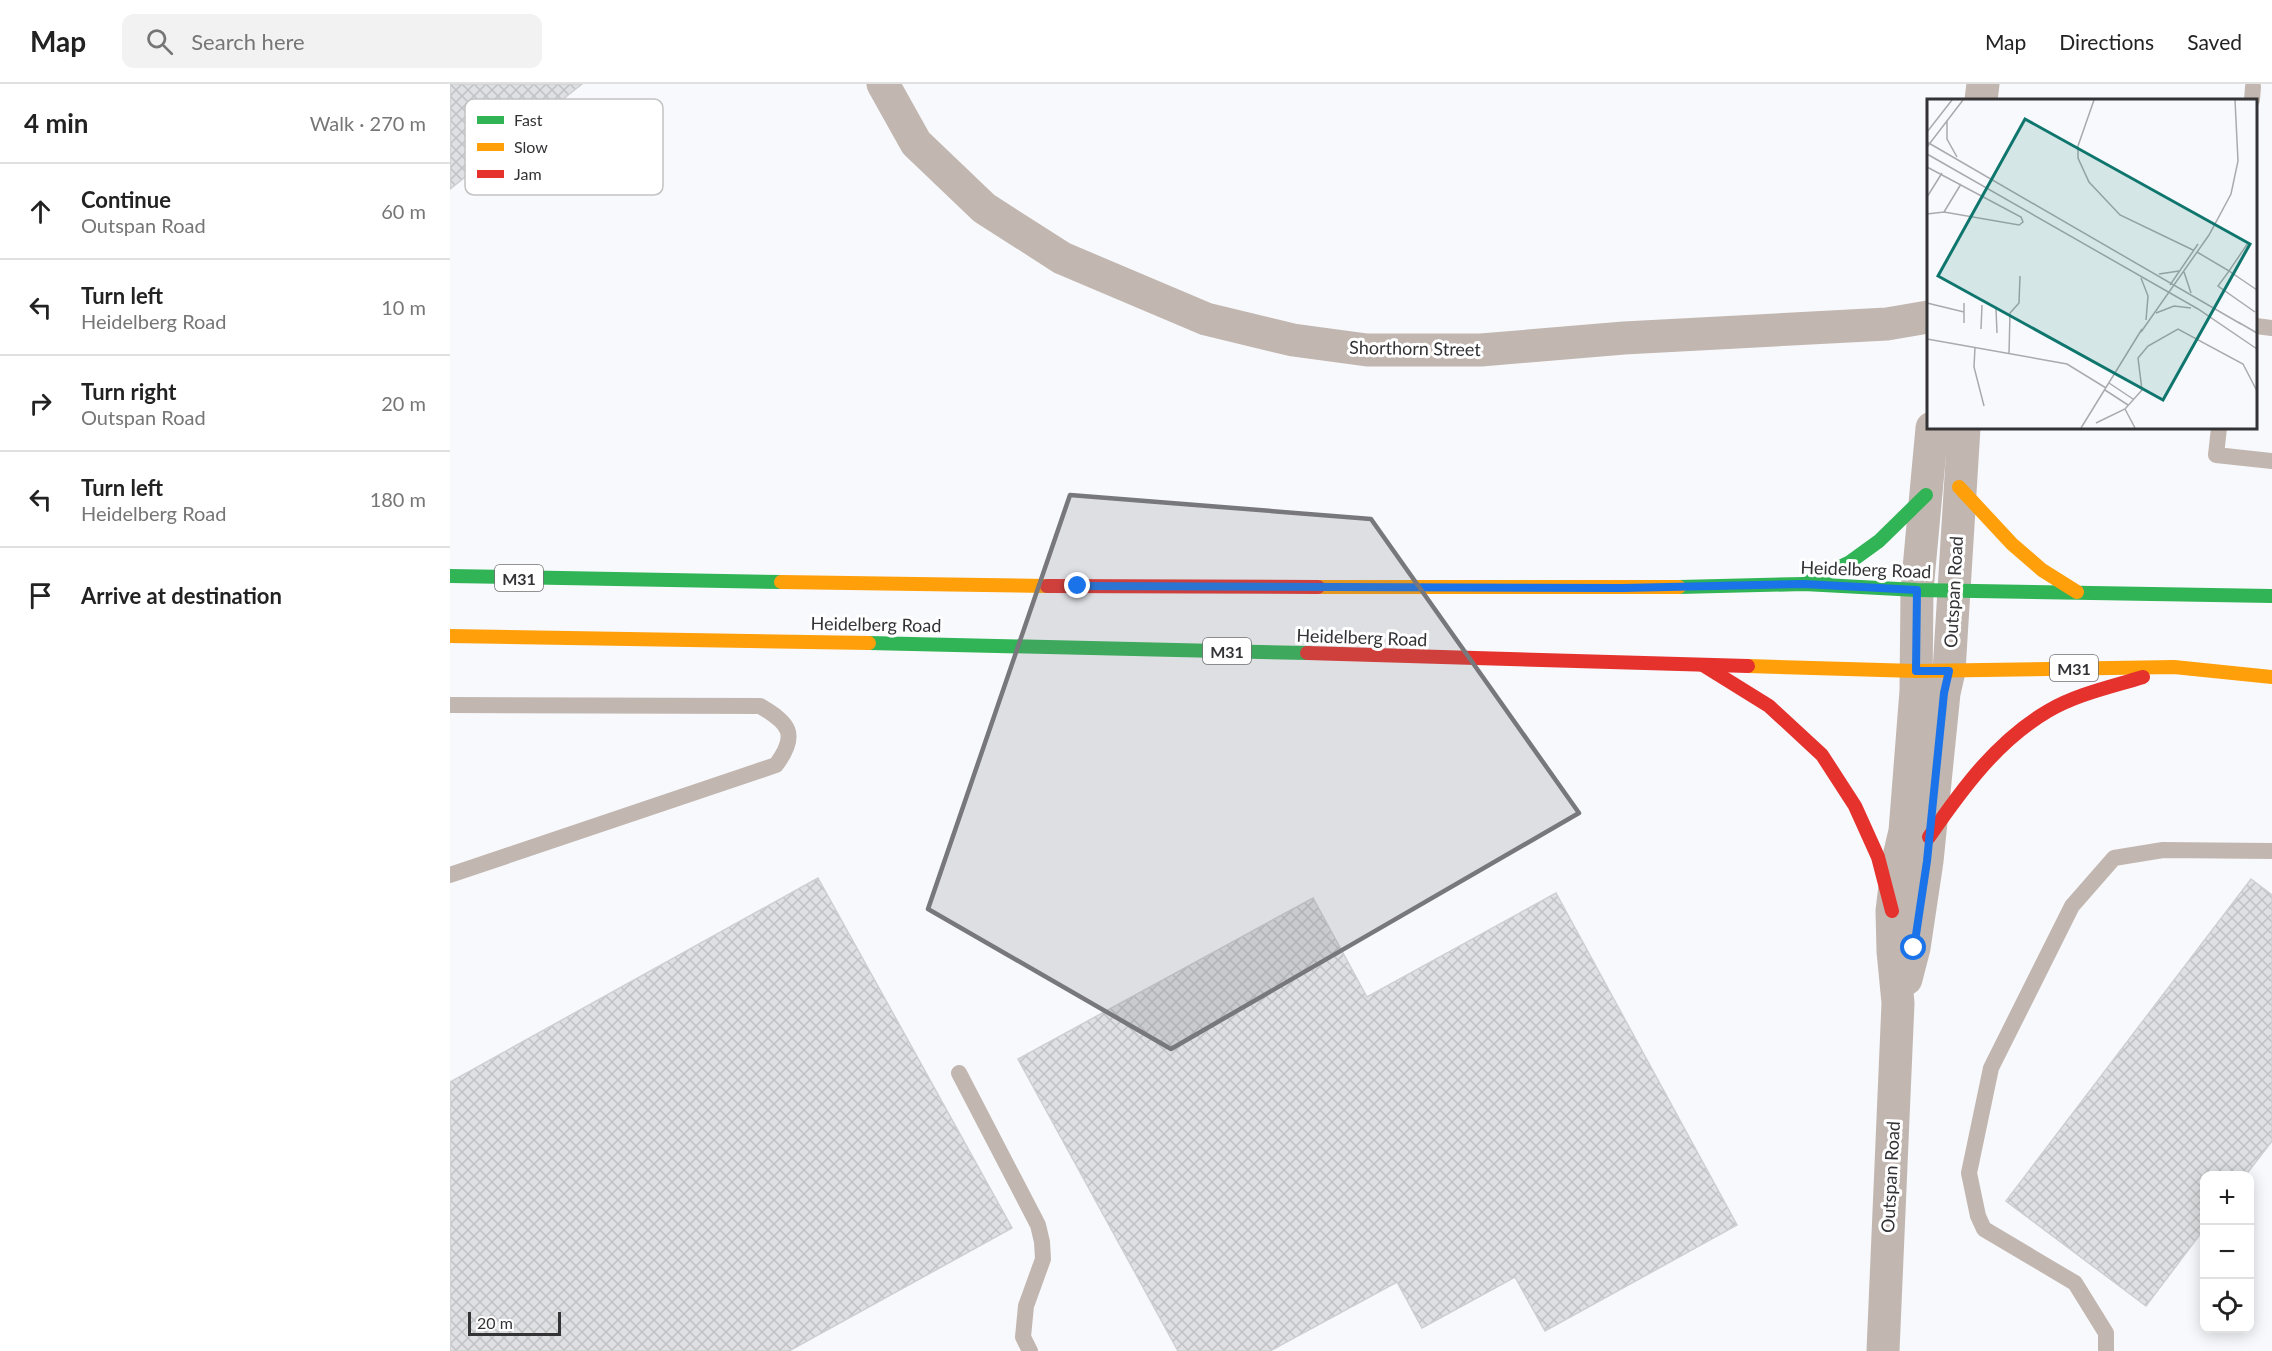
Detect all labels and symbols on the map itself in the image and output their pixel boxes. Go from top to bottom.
legend [465,99,663,195]
inset map [1927,99,2257,429]
text: Fast [514,110,543,129]
text: Slow [514,137,548,156]
text: Jam [514,164,542,183]
street label: Shorthorn Street [1349,336,1482,360]
street label: Outspan Road [1939,535,1967,649]
street label: Heidelberg Road [1800,556,1932,582]
road number: M31 [495,565,543,591]
route end [1064,572,1090,598]
street label: Heidelberg Road [810,612,942,636]
street label: Heidelberg Road [1296,624,1428,650]
road number: M31 [1203,638,1251,664]
road number: M31 [2050,655,2098,681]
route start [1900,934,1926,960]
street label: Outspan Road [1876,1120,1904,1234]
scale bar [468,1309,561,1336]

